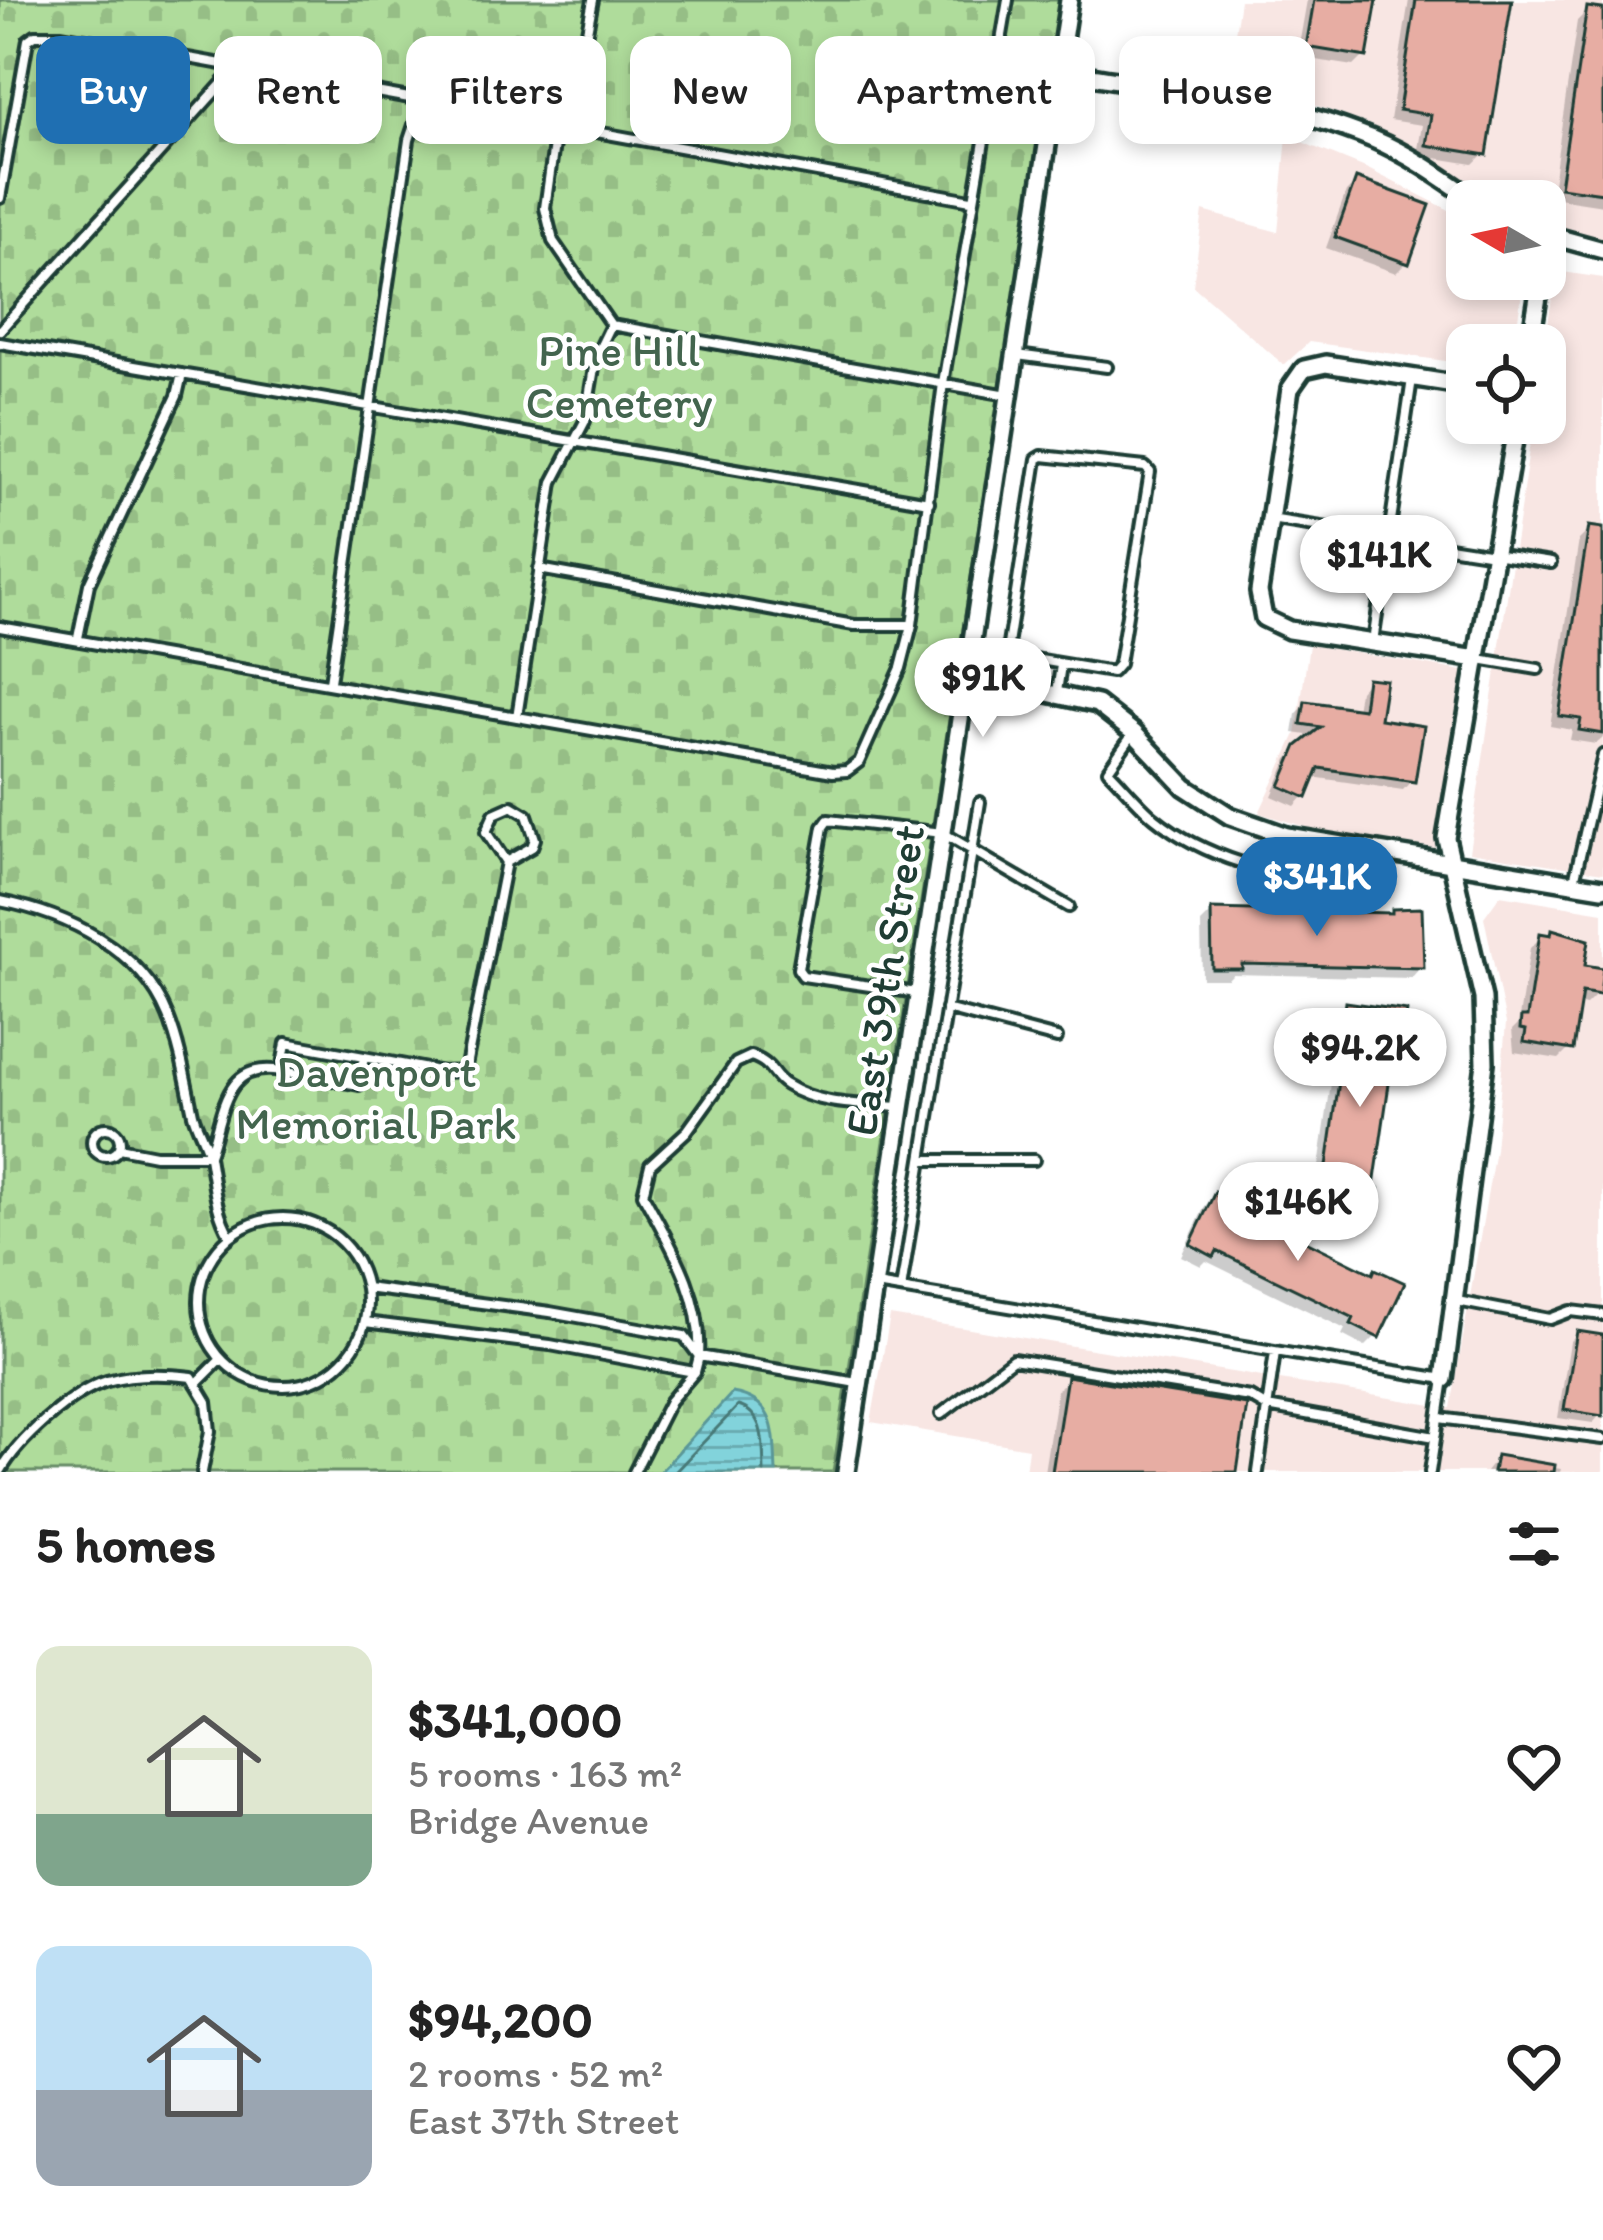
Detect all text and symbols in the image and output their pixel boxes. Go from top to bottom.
chip: Buy [36,36,190,144]
chip: Rent [214,36,382,144]
chip: Filters [406,36,606,144]
chip: New [630,36,791,144]
chip: Apartment [815,36,1095,144]
chip: House [1119,36,1315,144]
north arrow [1446,180,1566,300]
map controls [1446,180,1566,444]
park label: Pine Hill Cemetery [525,323,713,429]
button: locate [1446,324,1566,444]
pin: $141K [1295,515,1463,617]
text: $141K [1327,530,1431,577]
pin: $91K [912,638,1054,740]
text: $91K [941,653,1025,700]
street label: East 39th Street [833,821,935,1139]
pin: $341K [1233,837,1401,939]
text: $341K [1263,852,1371,899]
pin: $94.2K [1262,1008,1458,1110]
text: $94.2K [1301,1023,1419,1070]
park label: Davenport Memorial Park [236,1044,516,1150]
pin: $146K [1214,1162,1382,1264]
text: $146K [1245,1177,1351,1224]
icon: filters [1501,1511,1567,1577]
text: 5 homes [36,1514,216,1575]
text: $341,000 [408,1689,622,1750]
icon: home [132,1694,276,1838]
icon: heart [1501,1733,1567,1799]
text: 5 rooms · 163 m² [408,1750,682,1797]
text: Bridge Avenue [408,1797,649,1844]
text: $94,200 [408,1989,593,2050]
icon: home [132,1994,276,2138]
icon: heart [1501,2033,1567,2099]
text: 2 rooms · 52 m² [408,2050,663,2097]
text: East 37th Street [408,2097,679,2144]

